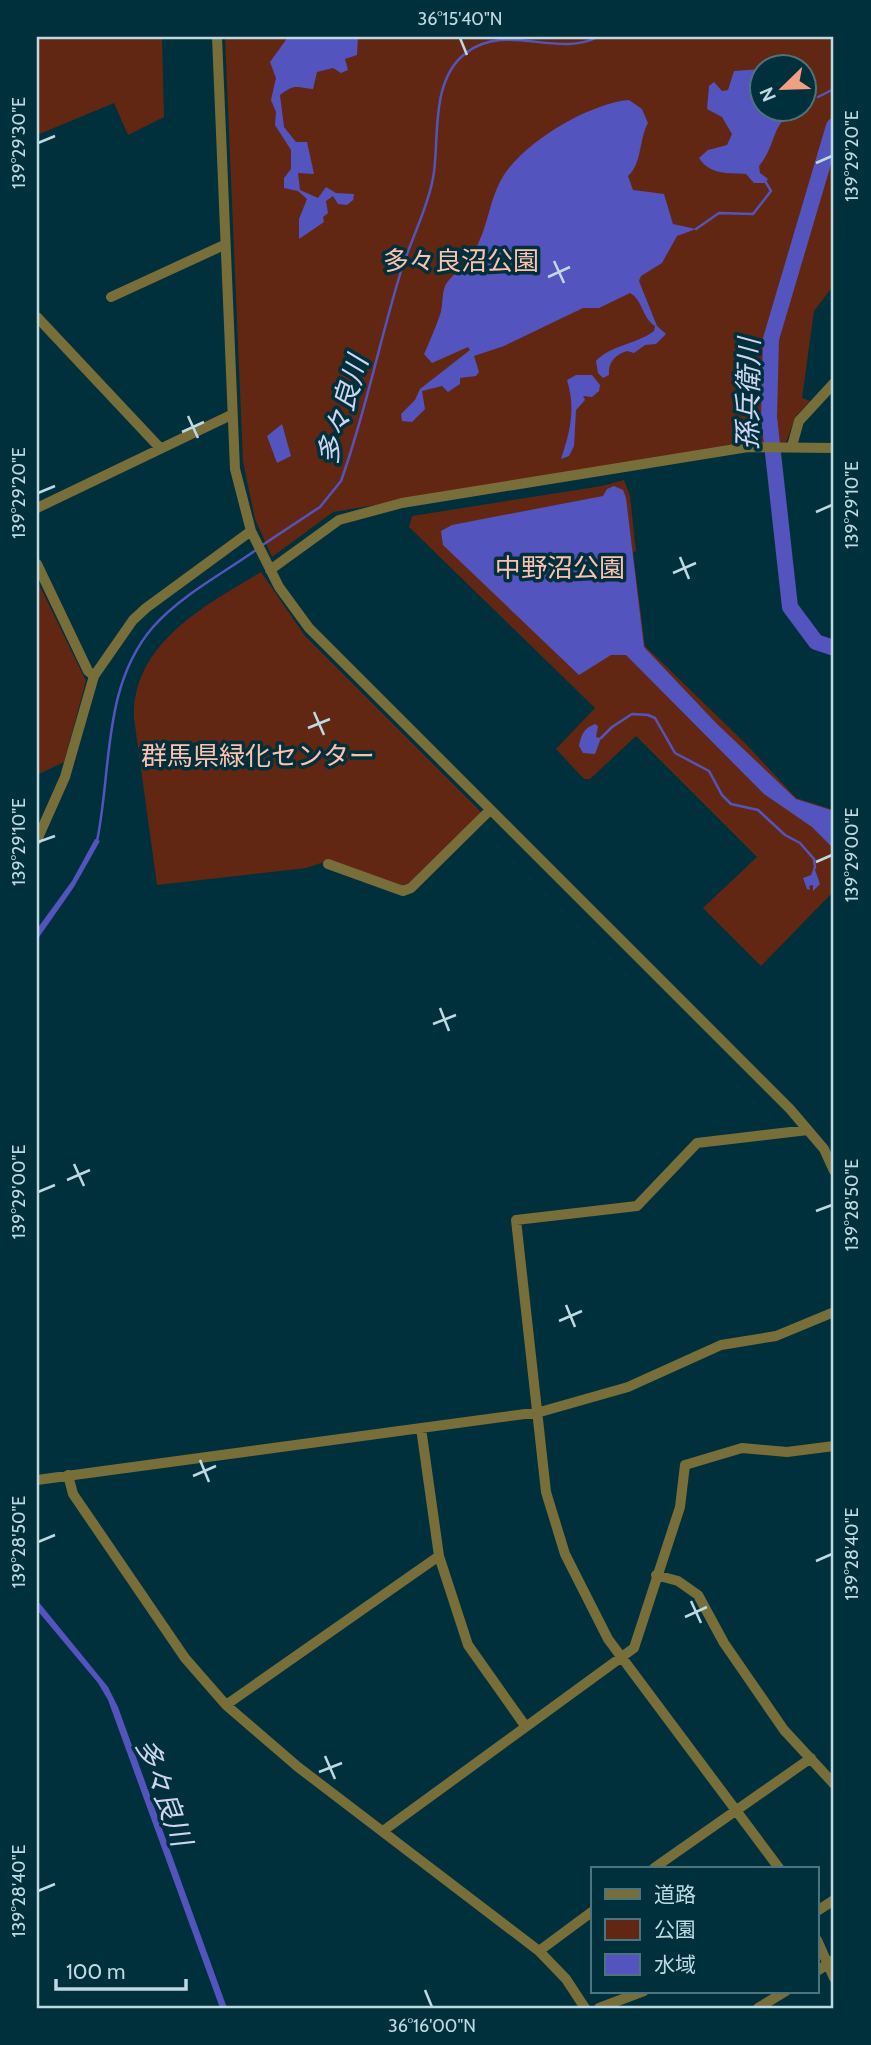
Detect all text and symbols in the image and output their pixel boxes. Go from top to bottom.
text: 36°15'40"N [418,8,502,30]
north arrow [748,52,818,122]
text: N [755,84,781,105]
text: 139°29'30"E [8,97,30,189]
text: 139°29'20"E [841,110,863,202]
park label: 多々良沼公園 [383,245,539,277]
water label: 孫兵衛川 [730,335,766,450]
water label: 多々良川 [309,349,376,469]
text: 139°29'20"E [8,447,30,539]
text: 139°29'10"E [841,461,863,549]
park label: 中野沼公園 [495,552,625,584]
park label: 群馬県緑化センター [141,740,375,772]
text: 139°29'10"E [8,798,30,886]
text: 139°29'00"E [841,808,863,902]
text: 139°29'00"E [8,1145,30,1239]
text: 139°28'50"E [841,1159,863,1251]
text: 139°28'50"E [8,1496,30,1588]
text: 139°28'40"E [841,1508,863,1600]
water label: 多々良川 [129,1734,200,1853]
text: 139°28'40"E [8,1845,30,1937]
legend [591,1867,818,1993]
text: 道路 [654,1882,696,1907]
text: 公園 [654,1917,696,1942]
scale bar [56,1947,186,1991]
text: 水域 [654,1952,696,1977]
text: 100 m [66,1959,125,1984]
text: 36°16'00"N [388,2015,476,2037]

